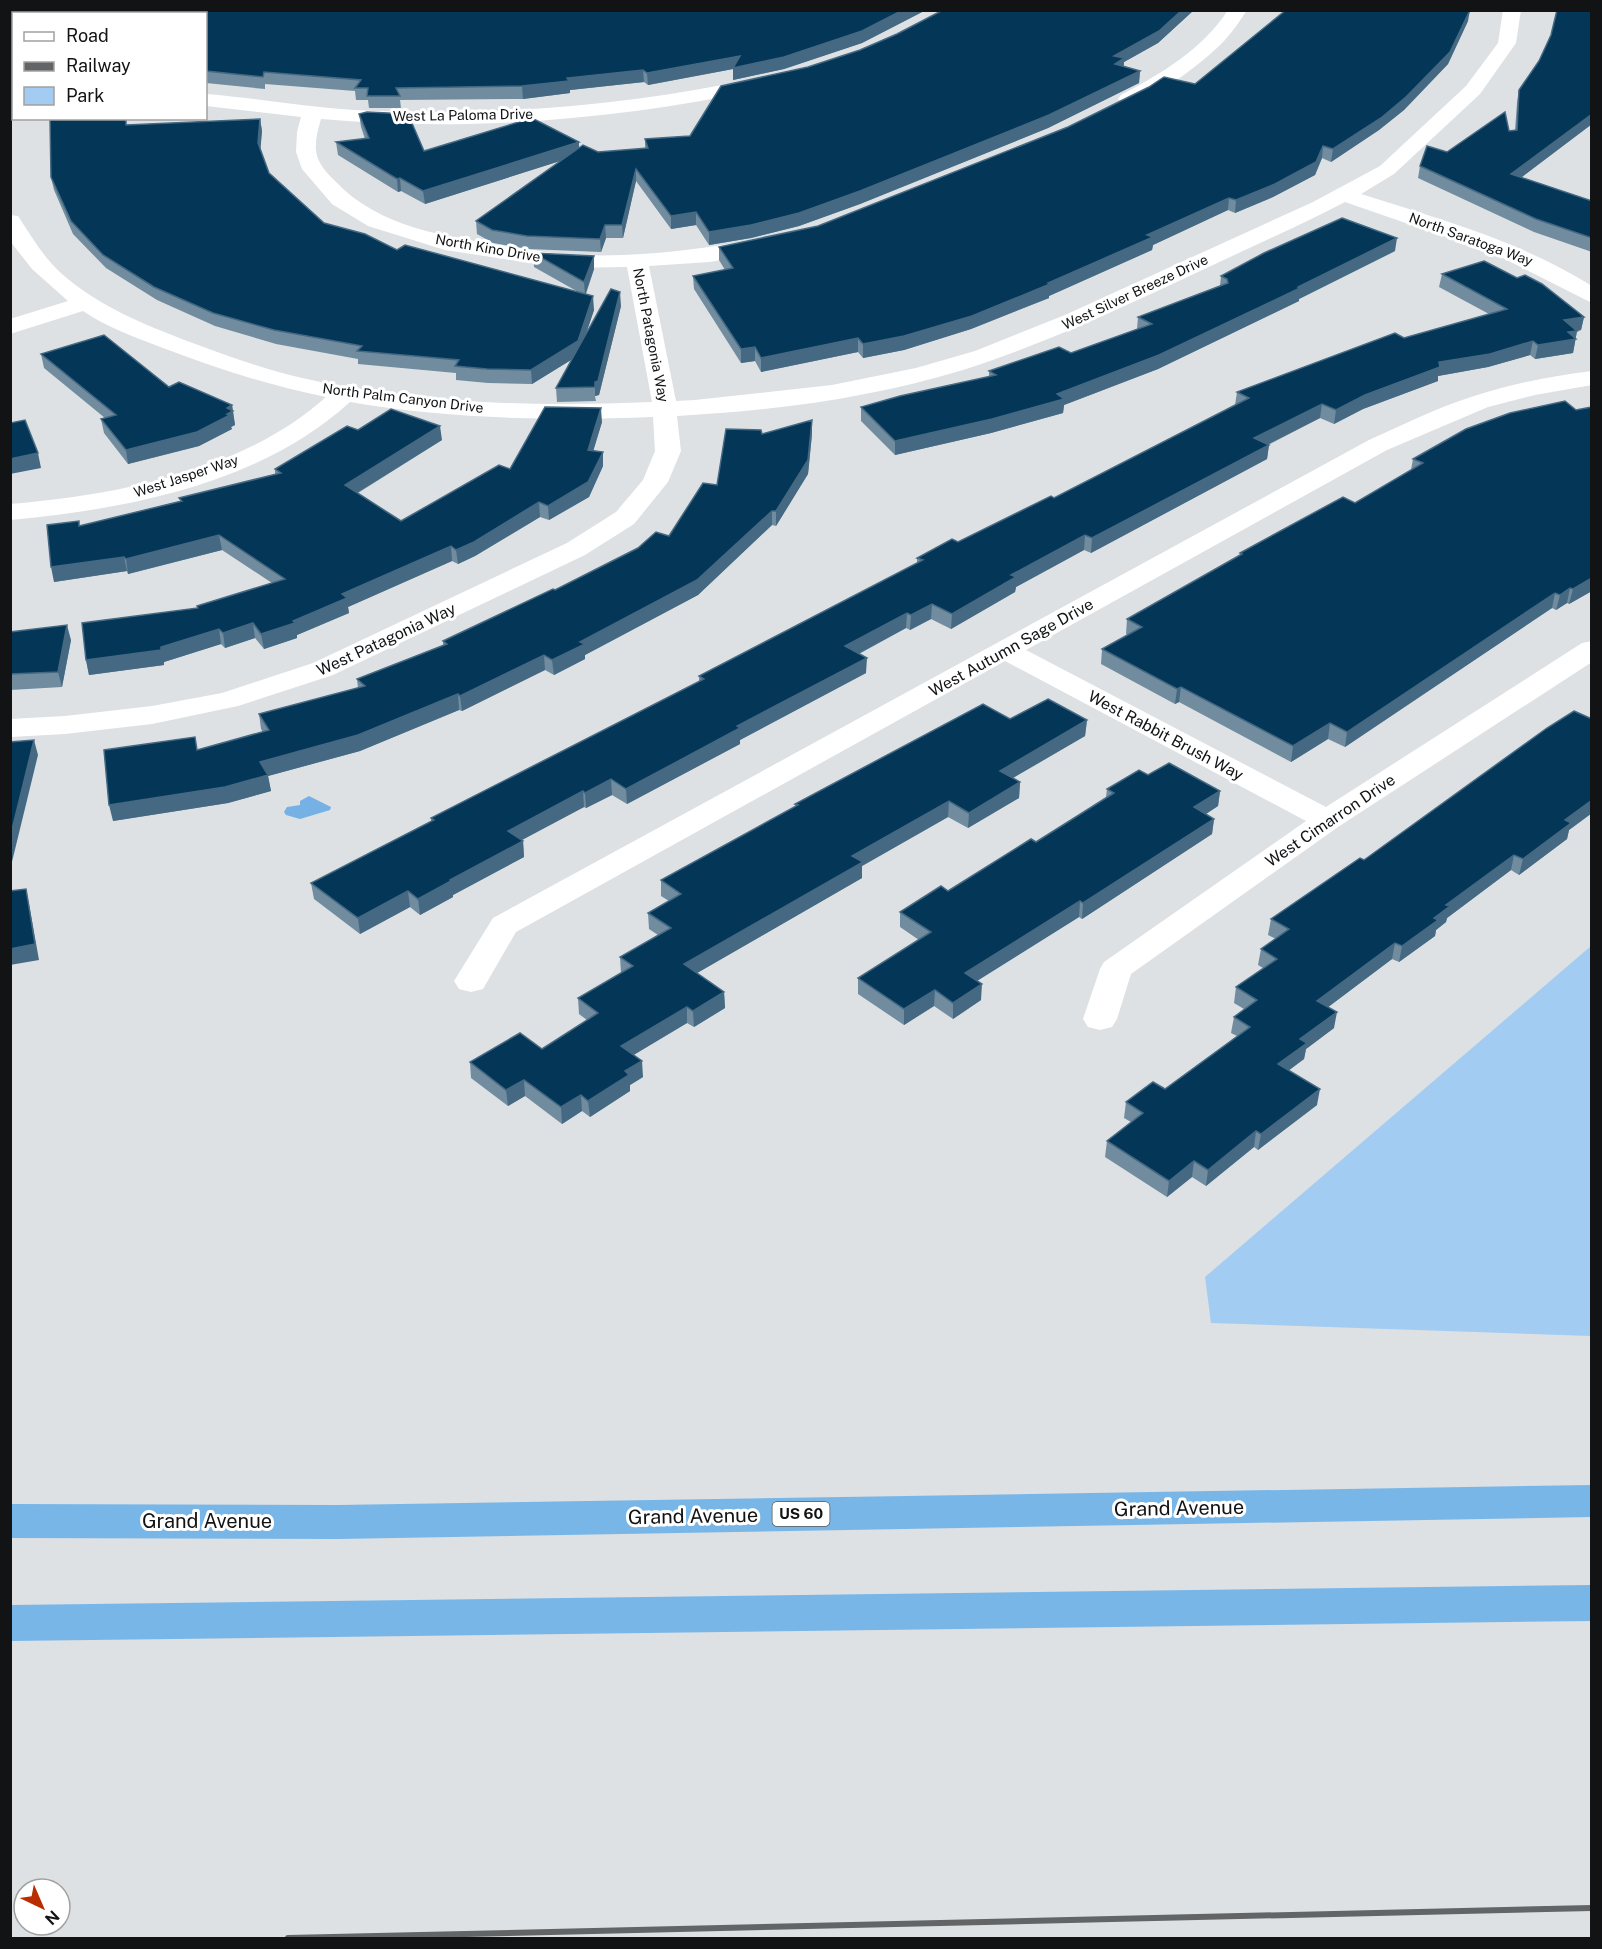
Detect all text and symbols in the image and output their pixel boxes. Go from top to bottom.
legend [12,12,207,120]
text: Road [66,25,109,46]
text: Railway [66,55,131,76]
text: Park [66,85,104,106]
street label: West La Paloma Drive [393,106,533,124]
street label: North Saratoga Way [1407,209,1536,269]
street label: North Kino Drive [434,231,542,265]
street label: West Silver Breeze Drive [1060,251,1210,333]
street label: North Patagonia Way [630,267,672,404]
street label: North Palm Canyon Drive [322,380,485,416]
street label: West Jasper Way [132,451,241,500]
street label: West Autumn Sage Drive [926,594,1097,701]
street label: West Patagonia Way [314,599,459,680]
street label: West Rabbit Brush Way [1085,686,1247,785]
street label: West Cimarron Drive [1262,770,1399,871]
street label: Grand Avenue [1114,1495,1244,1521]
road number: US 60 [772,1502,830,1526]
street label: Grand Avenue [628,1503,758,1529]
street label: Grand Avenue [142,1509,272,1533]
north arrow [12,1877,72,1937]
text: N [41,1906,63,1929]

